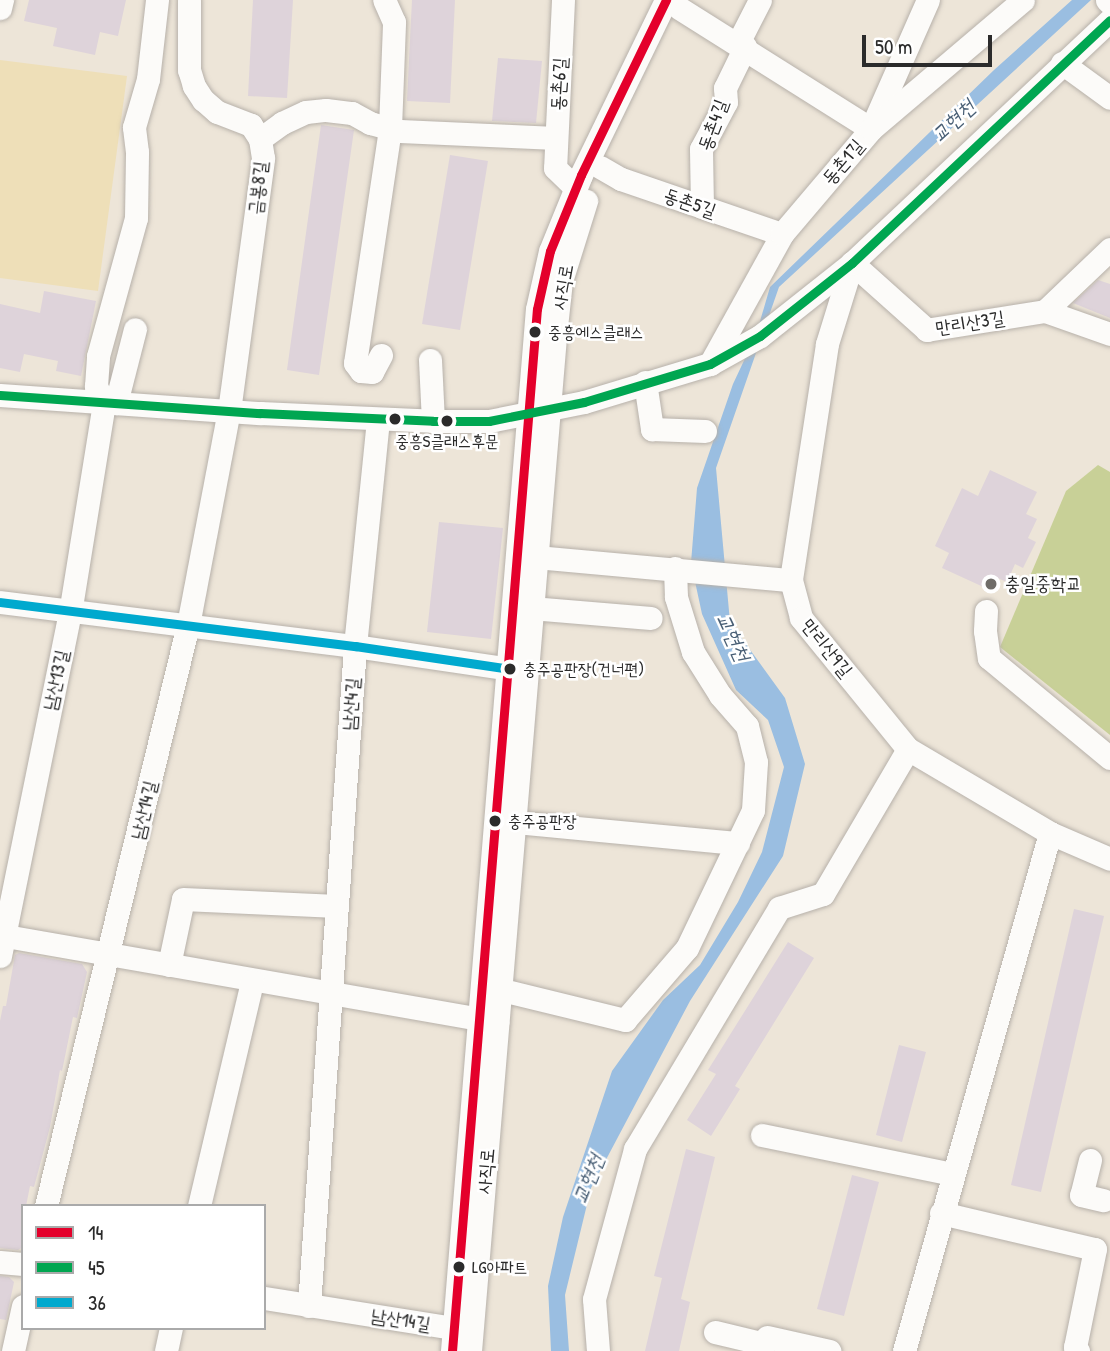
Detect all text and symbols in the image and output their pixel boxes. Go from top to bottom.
scale bar [865,21,995,65]
text: 50 m [875,32,912,61]
street label: 동촌6길 [546,57,572,111]
water label: 교현천 [926,94,980,148]
street label: 동촌4길 [693,96,733,154]
street label: 동촌1길 [817,134,869,190]
street label: 금봉8길 [244,160,272,216]
street label: 동촌5길 [661,183,719,223]
street label: 사직로 [548,262,578,312]
street label: 만리산3길 [934,306,1006,340]
place label: 중흥에스클래스 [548,322,644,342]
marker: 중흥에스클래스 [528,325,542,339]
unlabelled marker [388,412,402,426]
marker: 중흥S클래스후문 [440,414,454,428]
place label: 중흥S클래스후문 [395,431,499,451]
place label: 충일중학교 [1005,573,1081,595]
marker: 충일중학교 [983,576,999,592]
water label: 교현천 [711,609,755,665]
street label: 만리산9길 [797,614,857,682]
street label: 남산13길 [38,648,74,712]
place label: 충주공판장(건너편) [523,659,644,679]
marker: 충주공판장(건너편) [503,662,517,676]
street label: 남산4길 [338,677,364,731]
street label: 남산14길 [126,778,162,842]
place label: 충주공판장 [508,811,576,831]
marker: 충주공판장 [488,814,502,828]
street label: 사직로 [473,1147,499,1195]
water label: 교현천 [567,1151,609,1207]
legend [21,1204,266,1330]
text: 14 [88,1218,104,1247]
text: 45 [88,1253,105,1282]
place label: LG아파트 [472,1257,528,1277]
marker: LG아파트 [452,1260,466,1274]
text: 36 [88,1288,106,1317]
street label: 남산14길 [370,1304,432,1336]

